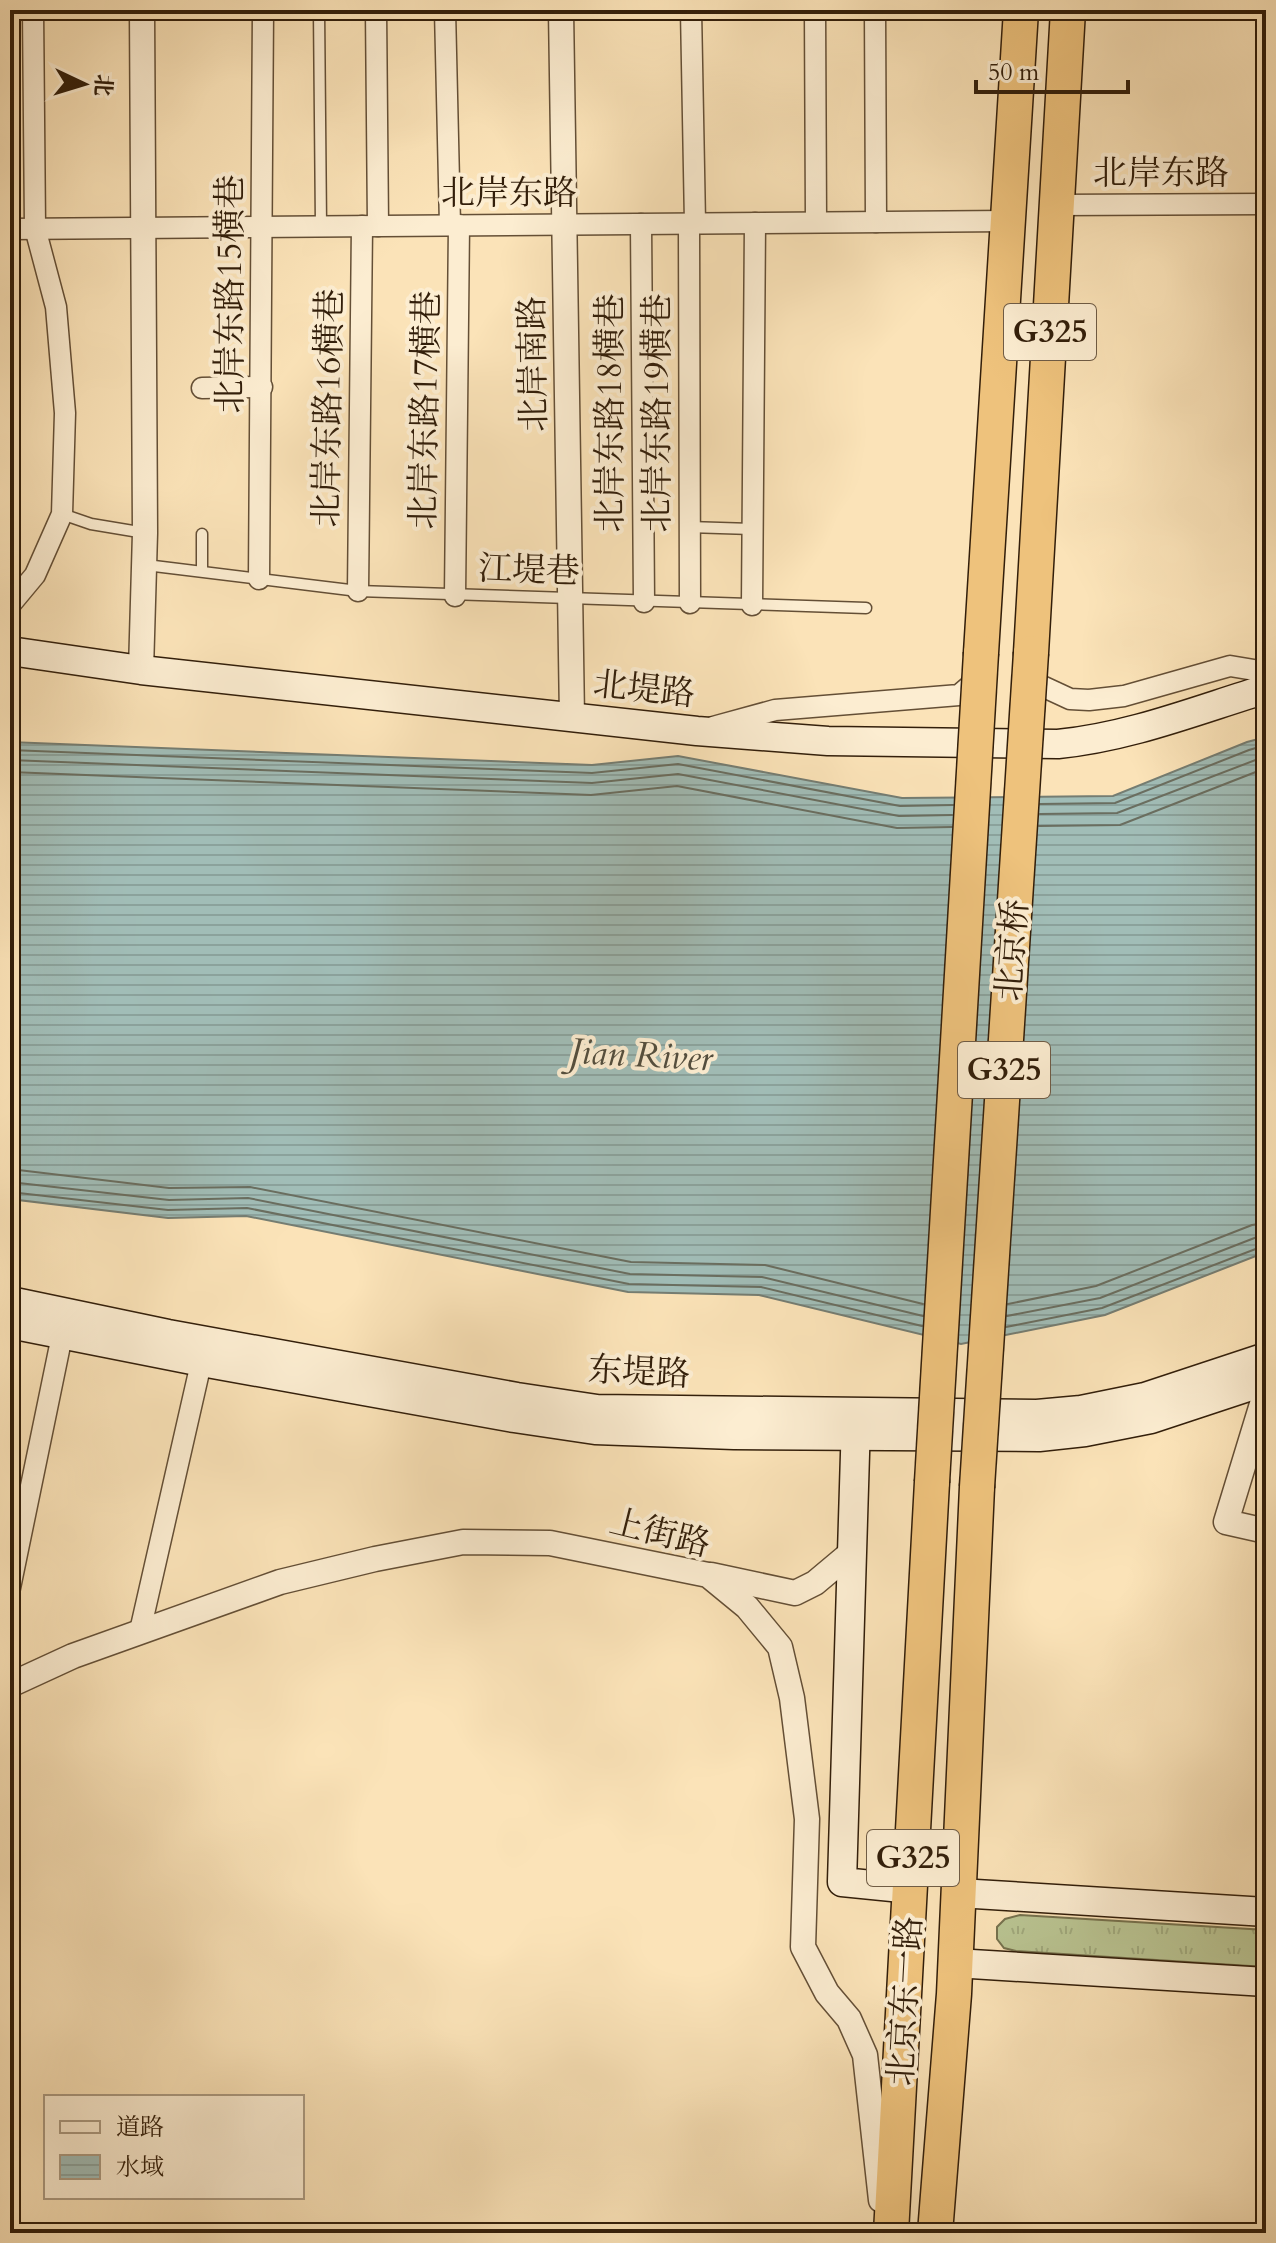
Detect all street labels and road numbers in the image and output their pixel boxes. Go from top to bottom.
street label: 北岸东路 [1093,150,1229,196]
street label: 北岸东路 [441,170,577,216]
street label: 北岸东路15横巷 [207,175,253,413]
street label: 北岸东路16横巷 [303,288,353,528]
street label: 北岸东路17横巷 [400,290,450,530]
street label: 北岸东路18横巷 [587,294,633,532]
street label: 北岸东路19横巷 [634,294,680,532]
street label: 北岸南路 [509,296,557,432]
road number: G325 [1004,304,1096,360]
street label: 江堤巷 [477,545,581,595]
street label: 北堤路 [591,661,697,717]
street label: 北京桥 [985,898,1039,1002]
road number: G325 [958,1042,1050,1098]
street label: 东堤路 [587,1346,691,1398]
street label: 上街路 [605,1498,715,1568]
road number: G325 [867,1830,959,1886]
street label: 北京东一路 [878,1915,932,2087]

